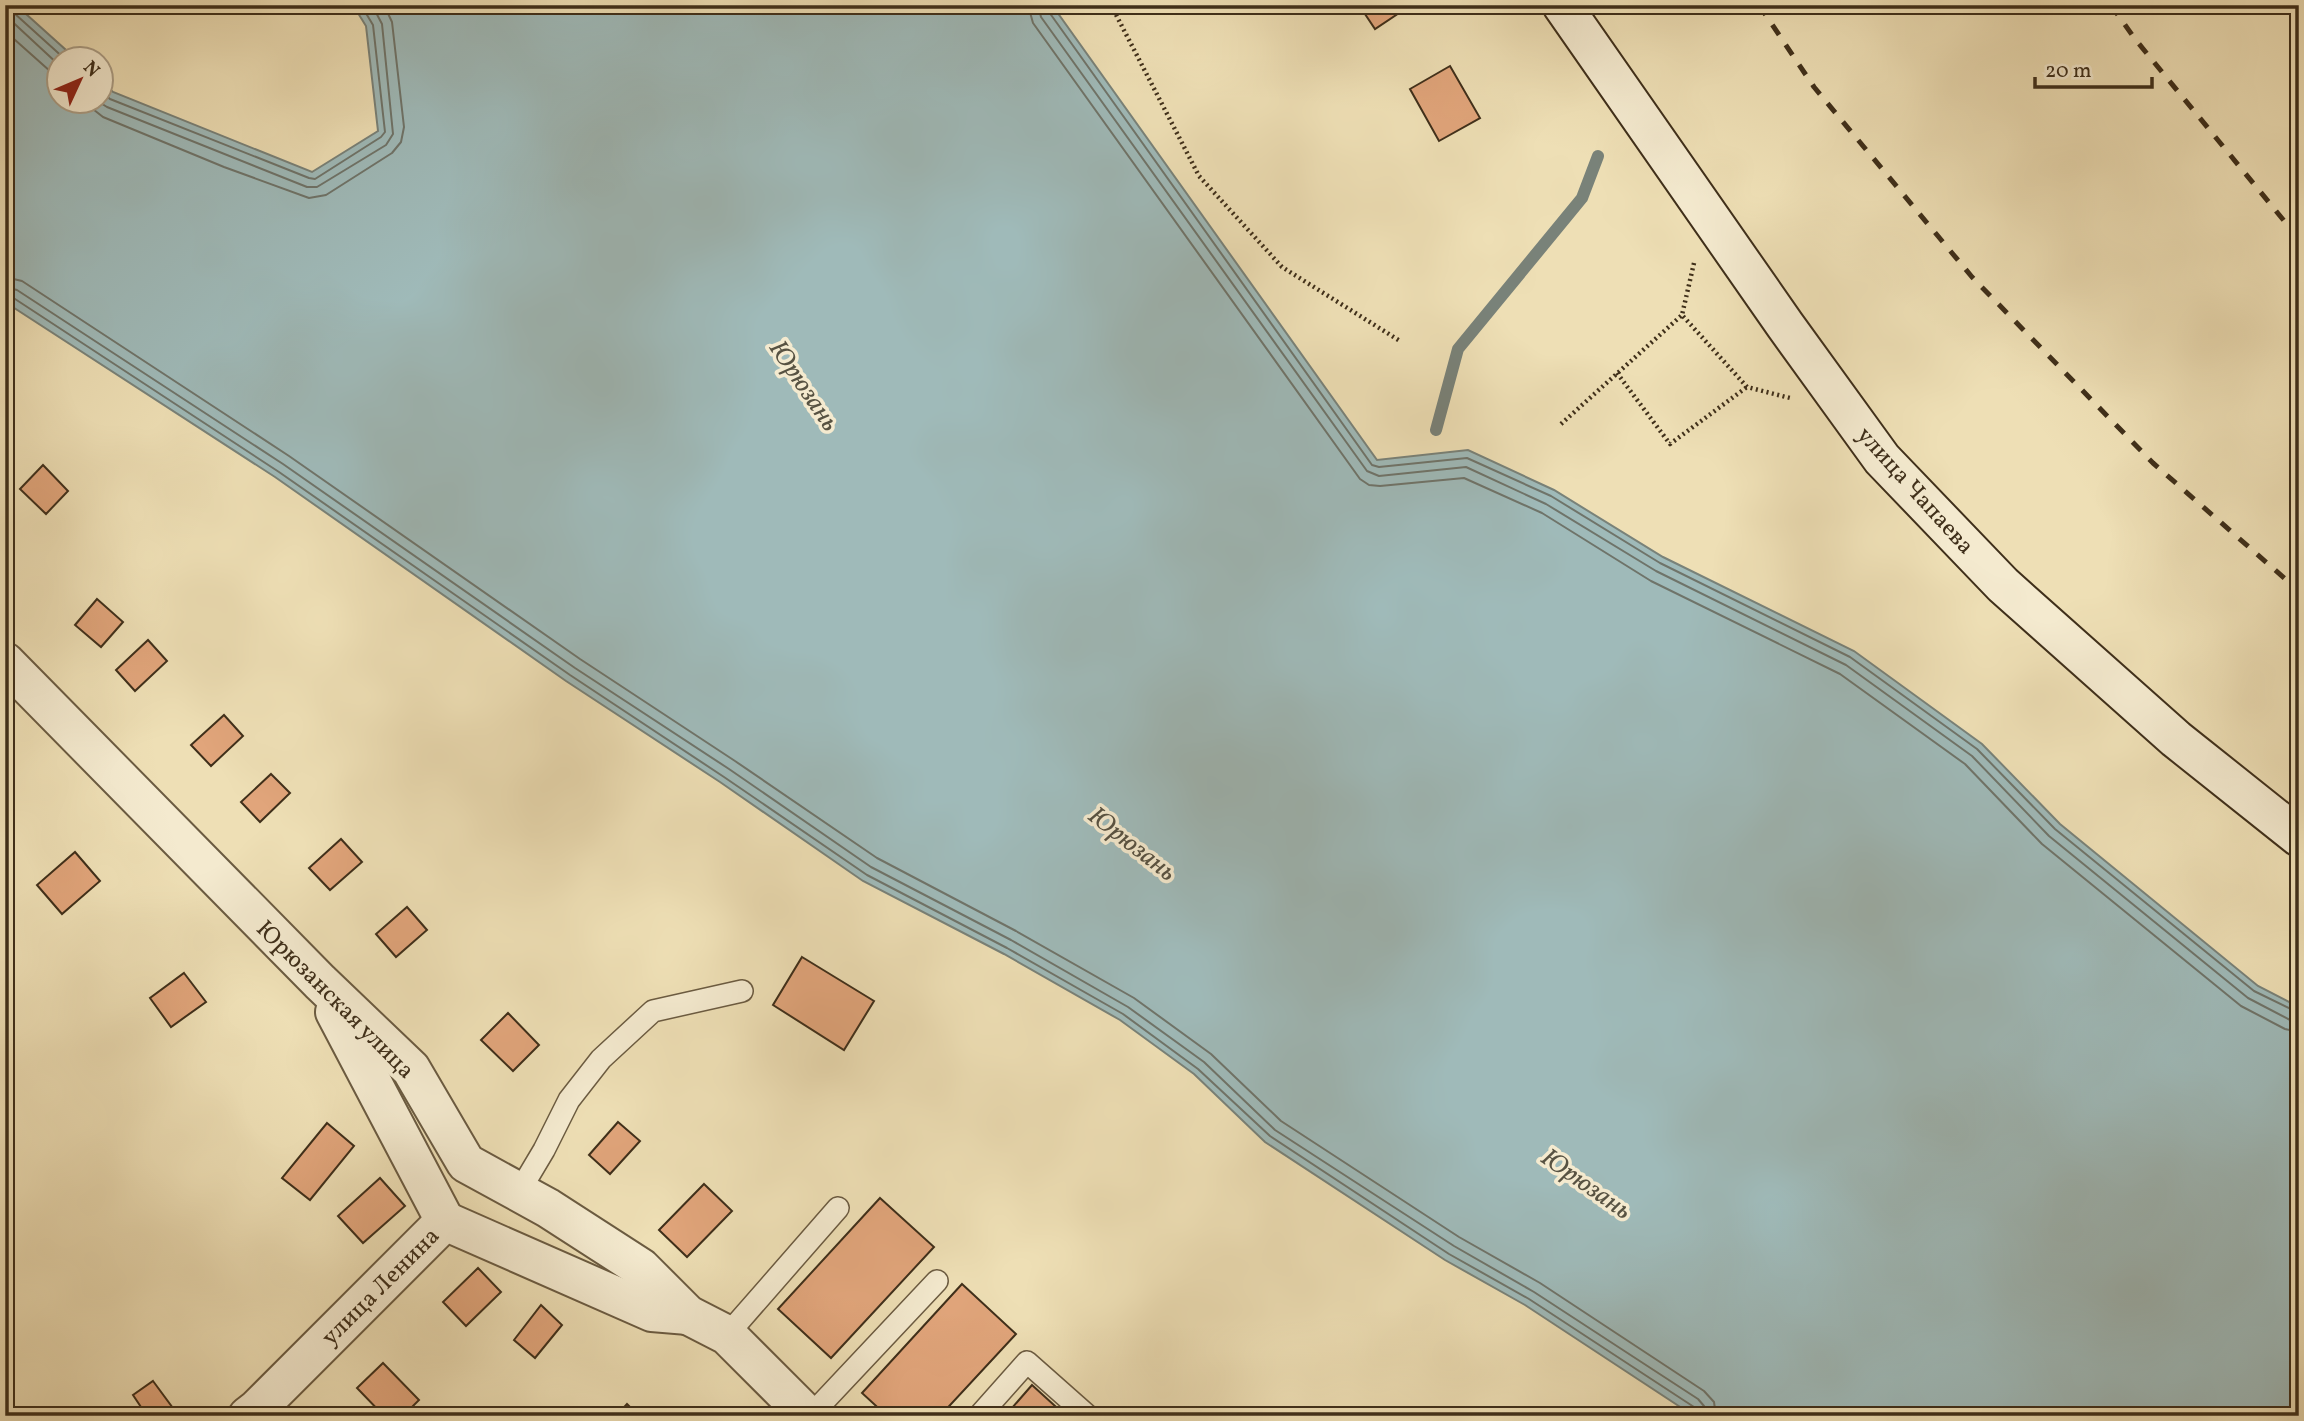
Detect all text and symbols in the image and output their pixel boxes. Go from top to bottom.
north arrow [46,46,116,116]
scale bar [2035,46,2152,90]
text: N [77,56,105,84]
text: 20 m [2045,57,2091,86]
water label: Юрюзань [760,333,847,439]
street label: улица Чапаева [1848,420,1981,563]
water label: Юрюзань [1080,799,1184,891]
street label: Юрюзанская улица [248,913,422,1087]
water label: Юрюзань [1533,1140,1639,1229]
street label: улица Ленина [315,1221,448,1354]

